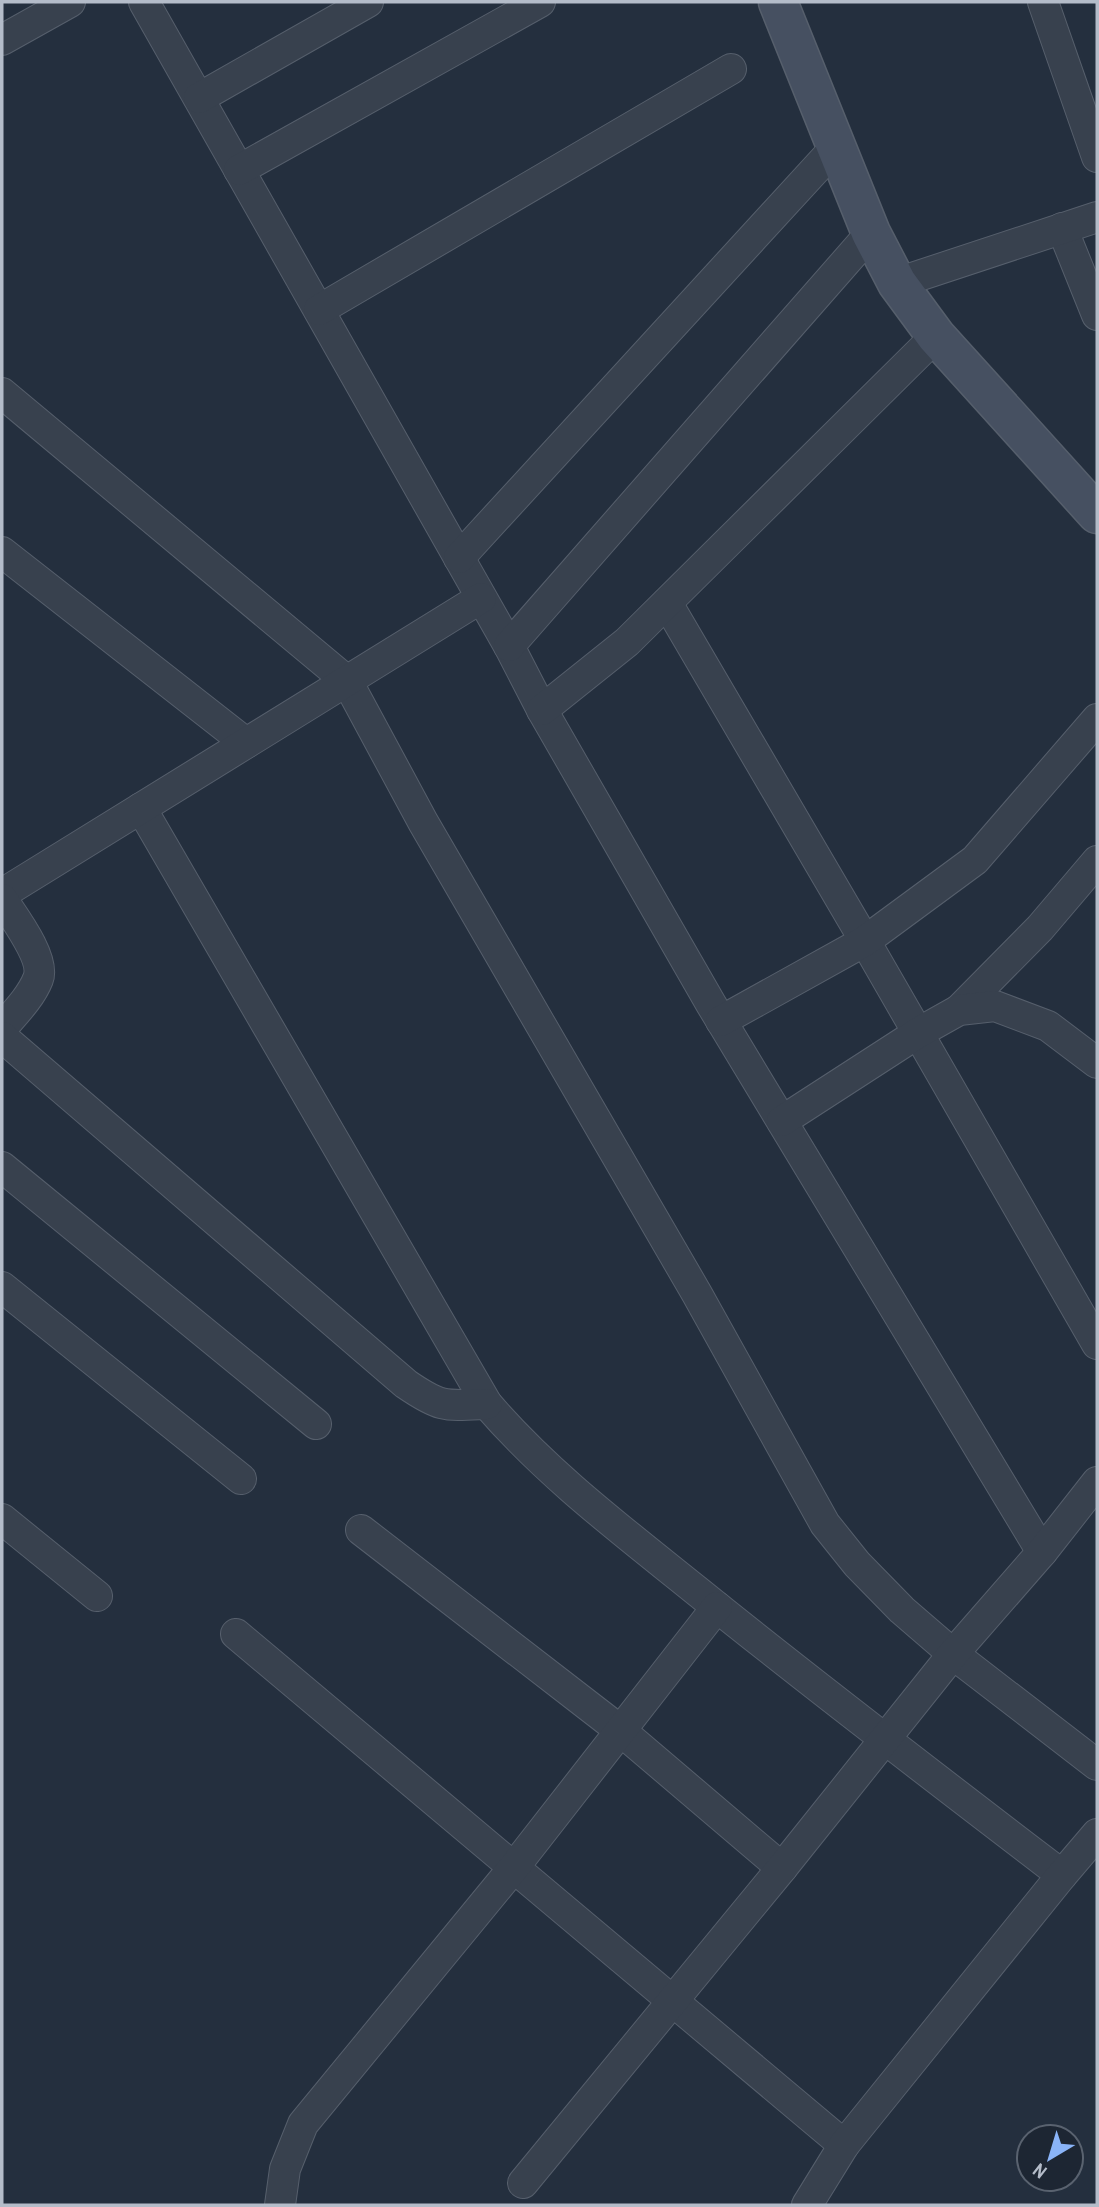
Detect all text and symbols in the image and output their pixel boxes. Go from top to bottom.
north arrow [1015,2123,1085,2193]
text: N [1027,2158,1052,2185]

